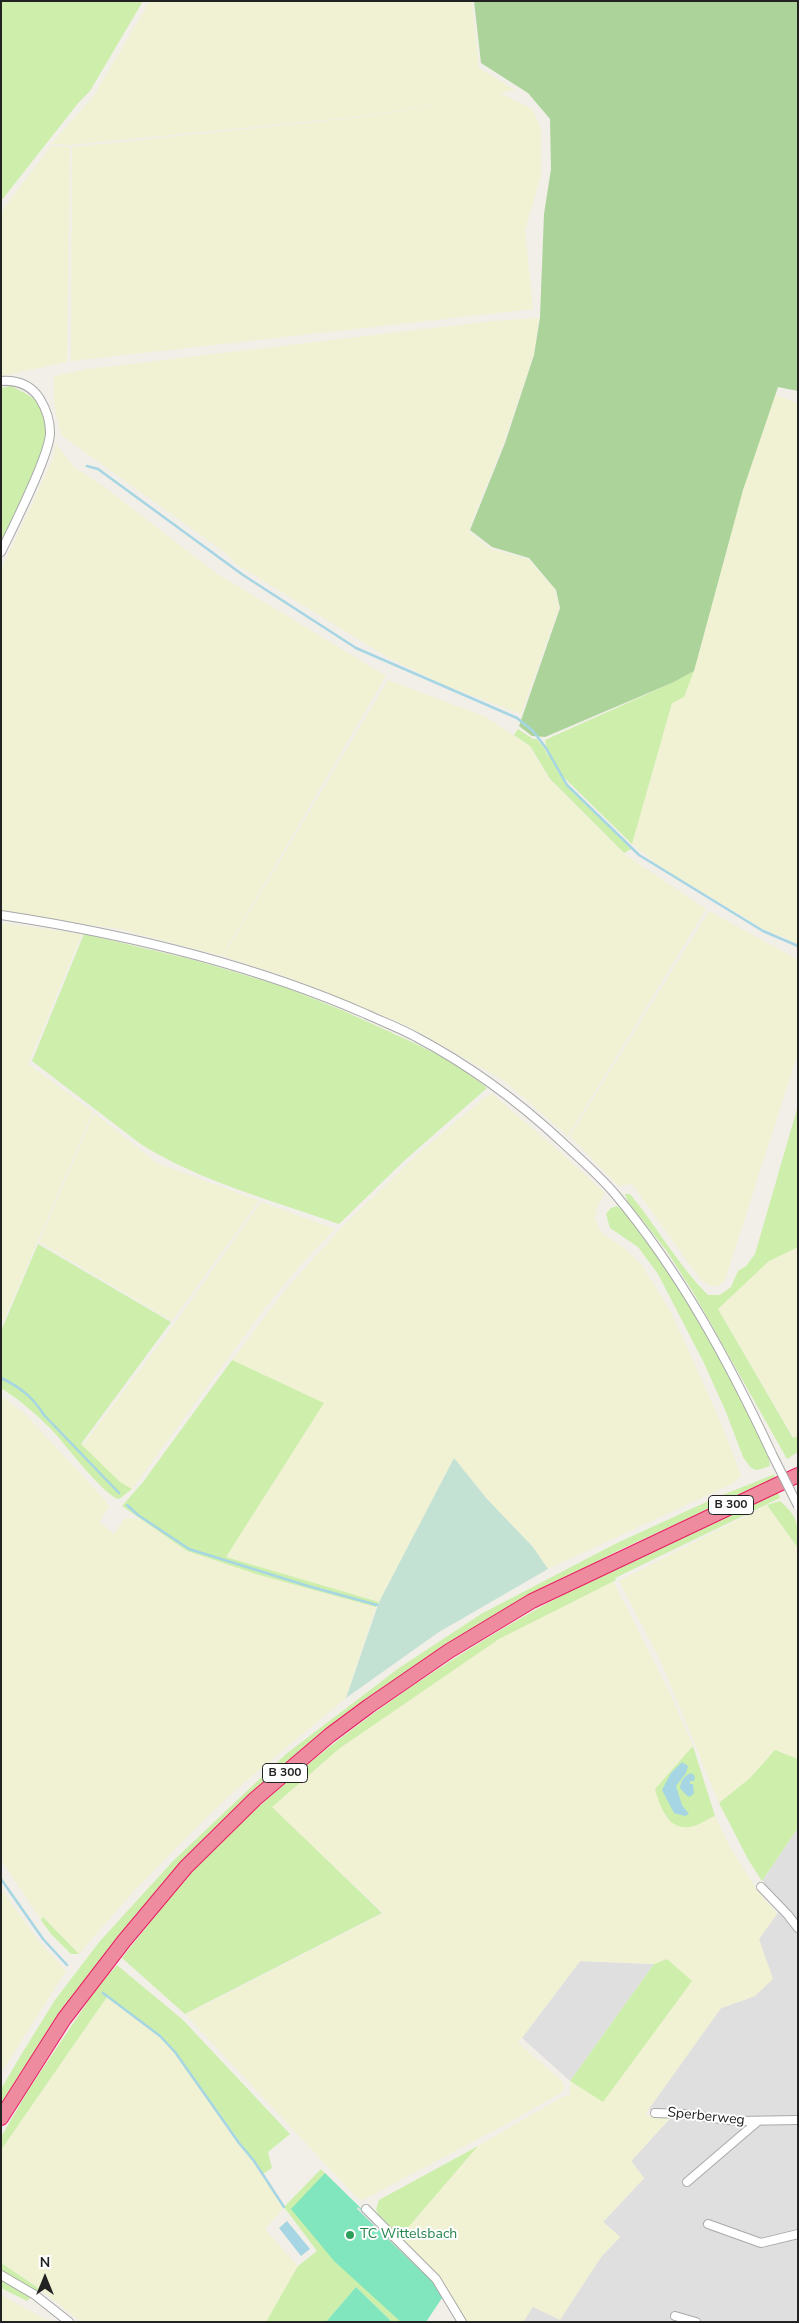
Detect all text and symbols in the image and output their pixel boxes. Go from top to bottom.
road number: B 300 [708,1496,754,1514]
road number: B 300 [262,1764,308,1782]
street label: Sperberweg [667,2105,745,2129]
place label: TC Wittelsbach [360,2227,457,2243]
marker: TC Wittelsbach [344,2229,356,2241]
north arrow [20,2253,70,2303]
text: N [40,2253,50,2272]

